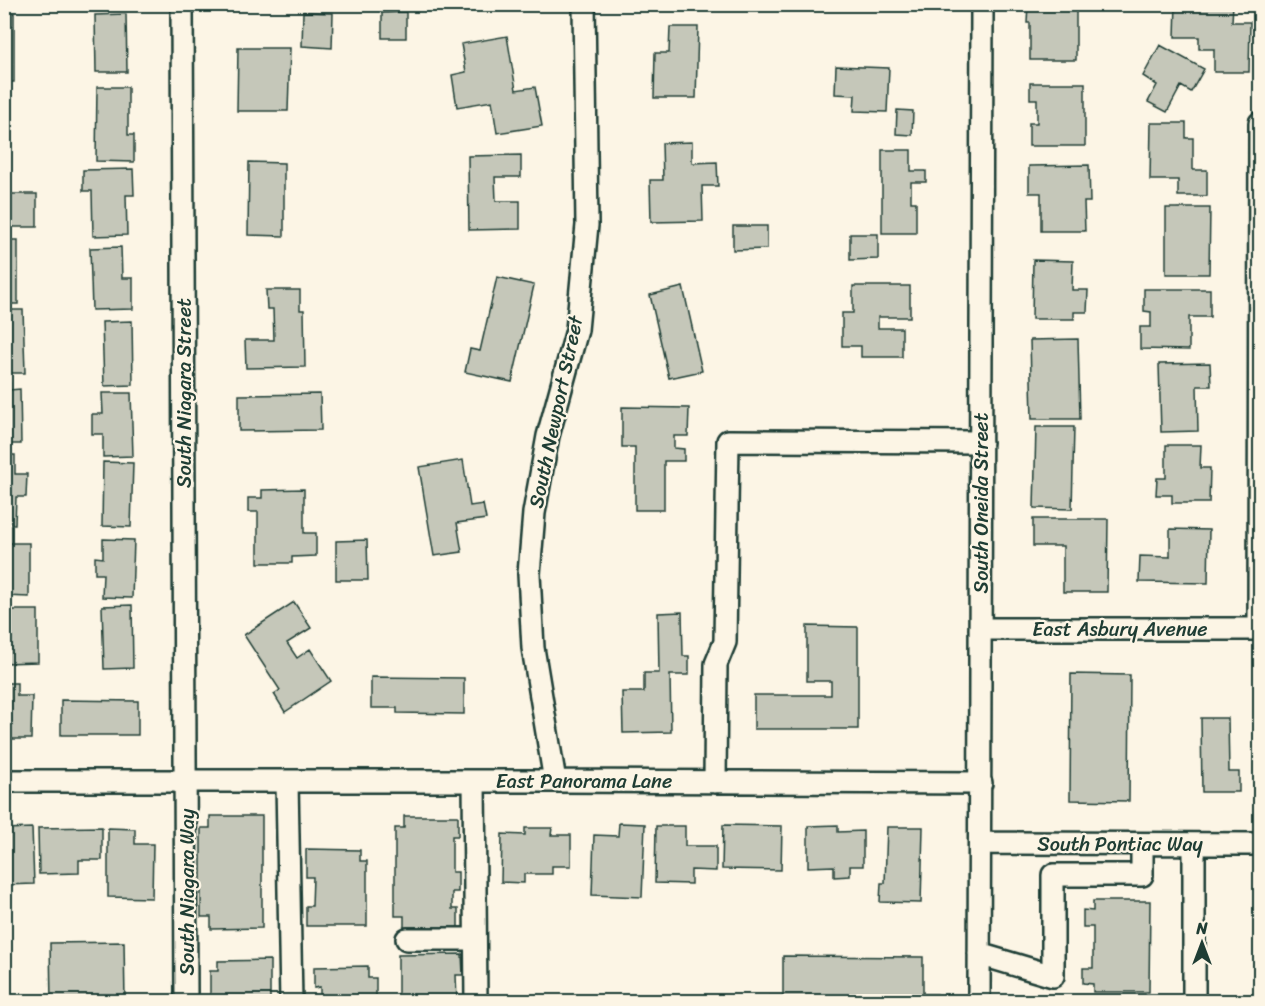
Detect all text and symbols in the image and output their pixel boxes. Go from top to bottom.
street label: South Niagara Street [167,298,202,488]
street label: South Newport Street [519,312,594,511]
street label: South Oneida Street [964,412,999,593]
street label: East Asbury Avenue [1032,612,1208,647]
street label: East Panorama Lane [496,764,672,799]
street label: South Niagara Way [170,808,205,975]
street label: South Pontiac Way [1037,827,1204,862]
north arrow [1172,913,1232,973]
text: N [1195,914,1208,943]

